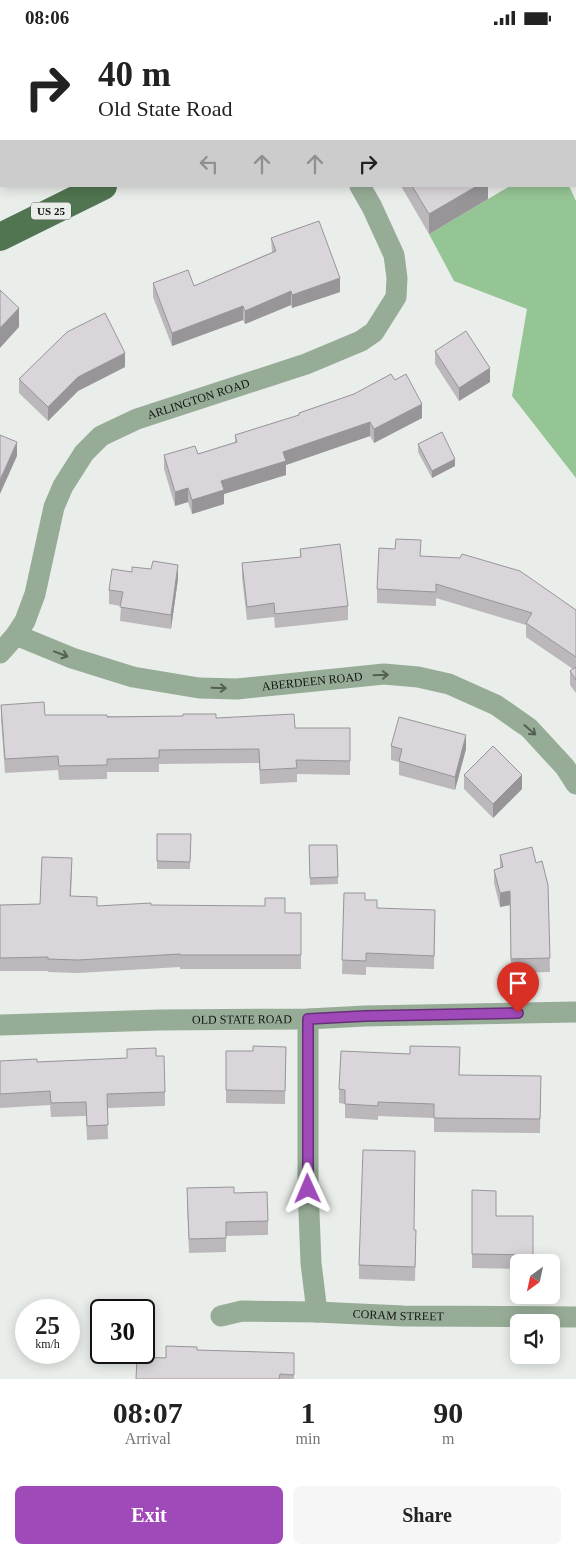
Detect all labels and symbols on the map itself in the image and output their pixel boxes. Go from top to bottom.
road number: US 25 [31,203,71,220]
street label: ARLINGTON ROAD [145,376,252,422]
one-way arrow [53,650,68,660]
street label: ABERDEEN ROAD [261,669,364,693]
one-way arrow [373,670,389,679]
one-way arrow [211,683,227,693]
one-way arrow [523,724,536,736]
pin [497,962,539,1013]
street label: OLD STATE ROAD [192,1012,292,1027]
position arrow [281,1162,333,1214]
north arrow [510,1254,560,1304]
speed limit sign: 30 [90,1299,155,1364]
street label: CORAM STREET [352,1307,445,1323]

